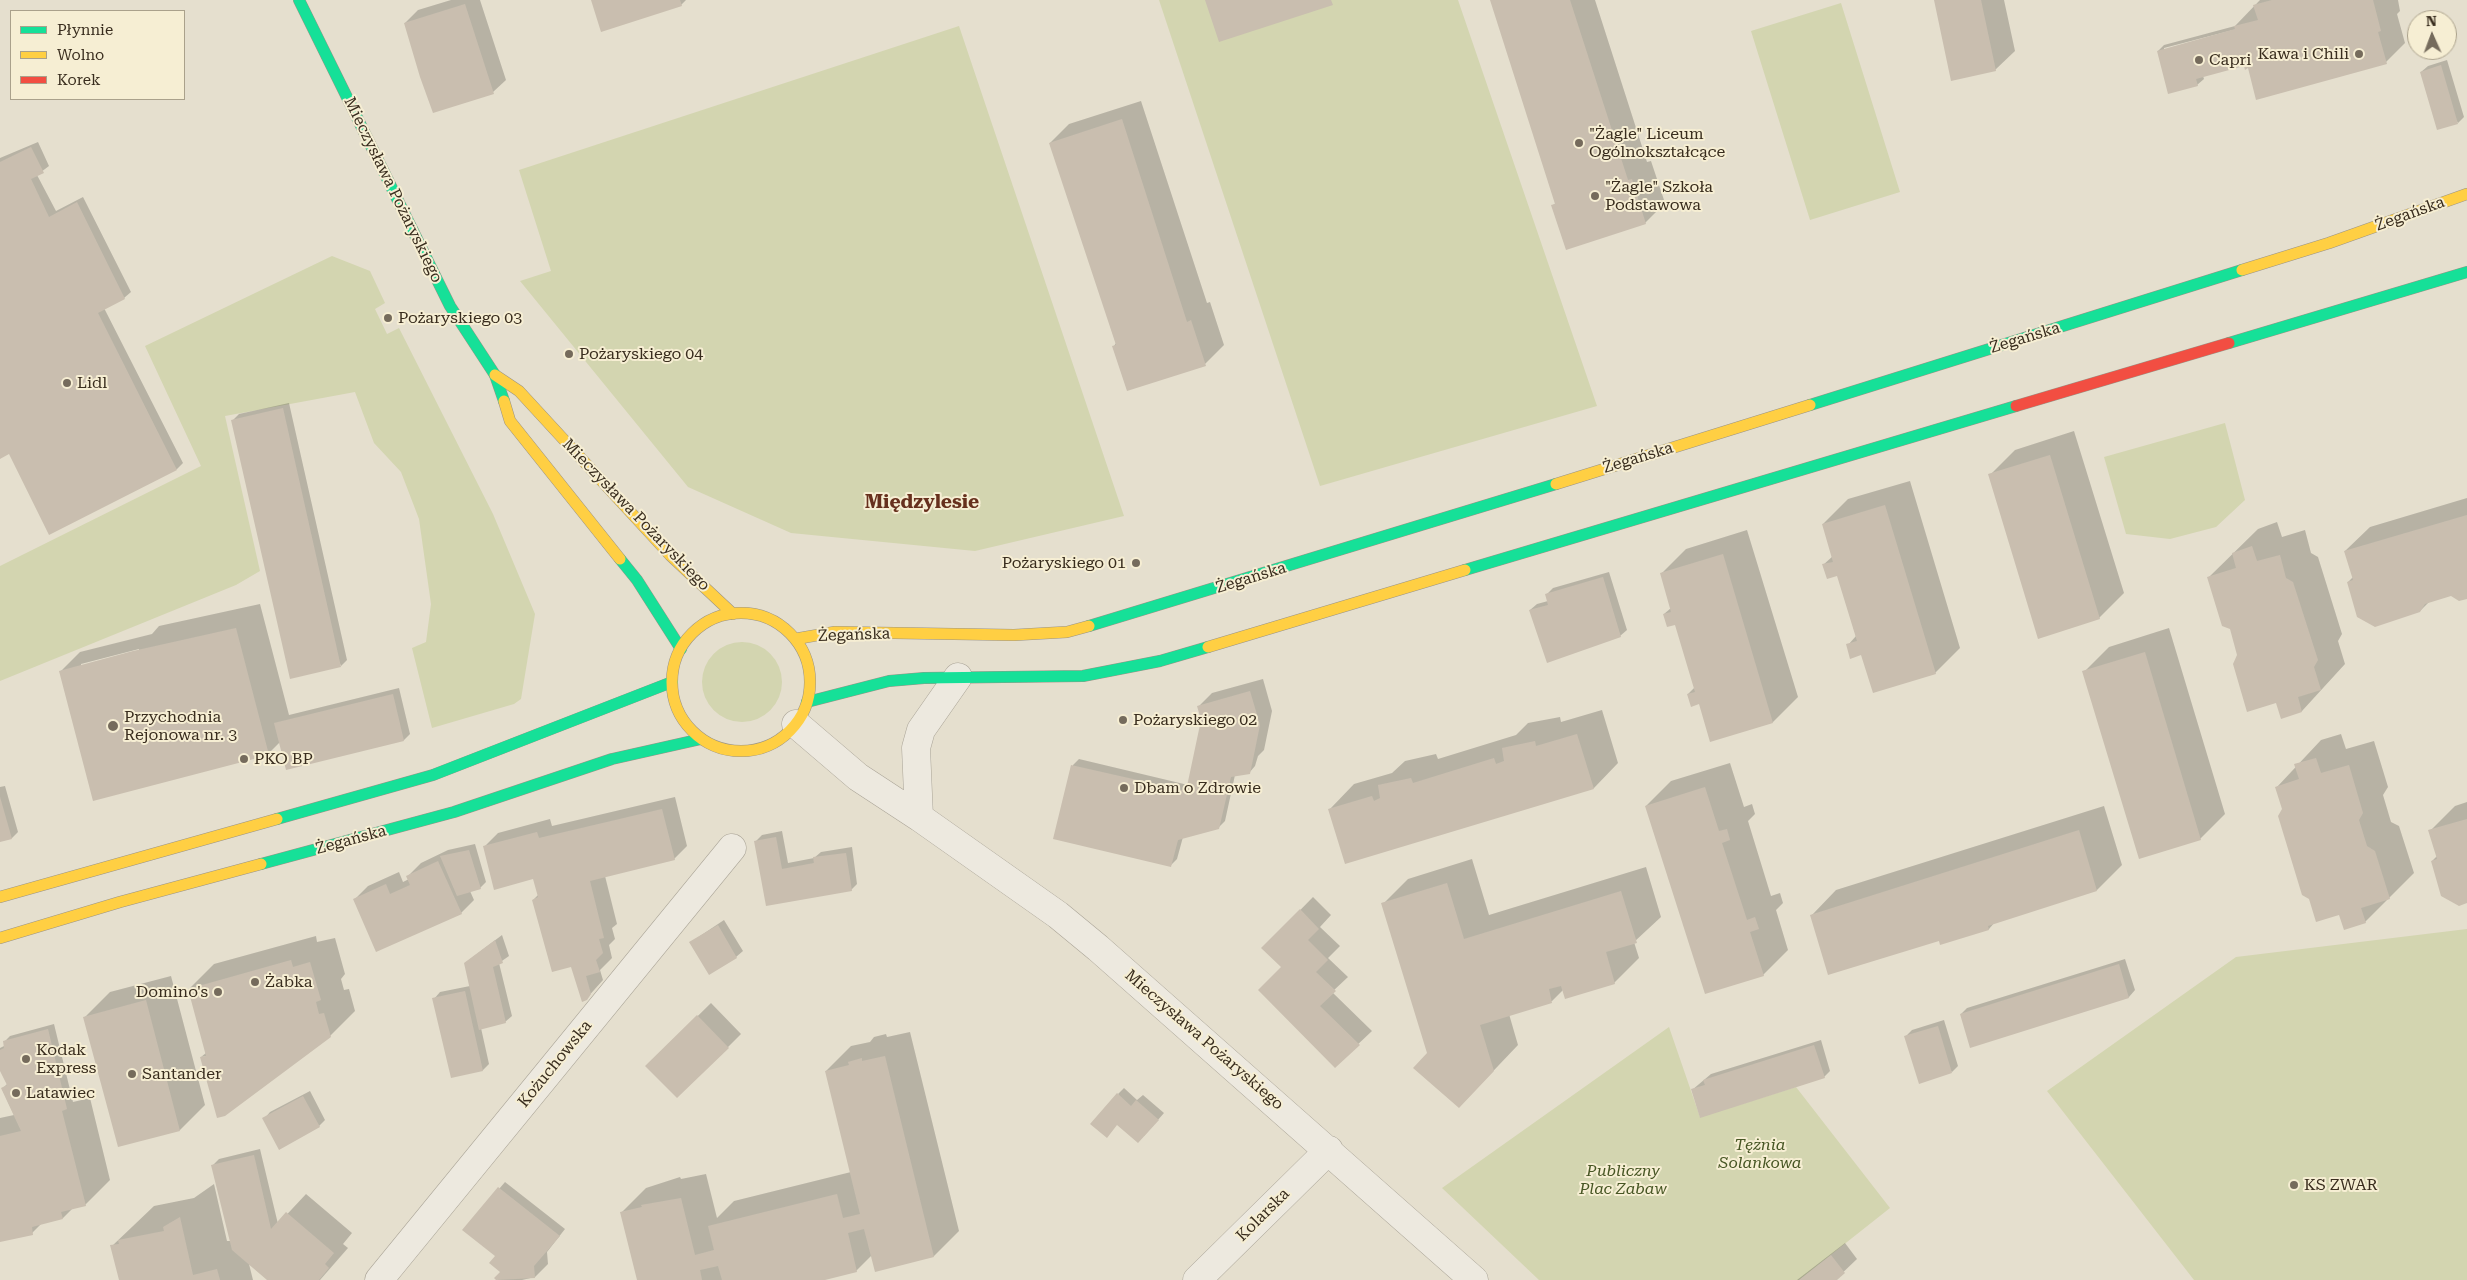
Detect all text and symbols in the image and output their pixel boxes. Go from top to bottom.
legend [10,10,185,100]
north arrow [2407,10,2457,60]
text: N [2426,13,2437,29]
text: Płynnie [57,21,113,39]
place label: Kawa i Chili [2257,44,2349,64]
text: Wolno [57,46,104,64]
marker: Kawa i Chili [2353,48,2365,60]
place label: Capri [2209,50,2251,70]
marker: Capri [2193,54,2205,66]
text: Korek [57,71,100,89]
street label: Mieczysława Pożaryskiego [340,94,446,286]
place label: "Żagle" Liceum Ogólnokształcące [1589,124,1725,162]
marker: "Żagle" Liceum Ogólnokształcące [1573,137,1585,149]
place label: "Żagle" Szkoła Podstawowa [1605,177,1713,215]
marker: "Żagle" Szkoła Podstawowa [1589,190,1601,202]
street label: Żegańska [2373,193,2447,235]
place label: Pożaryskiego 03 [398,308,522,328]
marker: Pożaryskiego 03 [382,312,394,324]
street label: Żegańska [1988,318,2062,358]
place label: Pożaryskiego 04 [579,344,703,364]
marker: Pożaryskiego 04 [563,348,575,360]
place label: Lidl [77,373,107,393]
marker: Lidl [61,377,73,389]
street label: Mieczysława Pożaryskiego [558,435,714,595]
street label: Żegańska [1601,438,1675,478]
district label: Międzylesie [865,491,979,513]
place label: Pożaryskiego 01 [1002,553,1126,573]
marker: Pożaryskiego 01 [1130,557,1142,569]
street label: Żegańska [1214,558,1288,598]
street label: Żegańska [817,624,891,646]
place label: Przychodnia Rejonowa nr. 3 [124,707,237,745]
place label: Pożaryskiego 02 [1133,710,1257,730]
marker: Pożaryskiego 02 [1117,714,1129,726]
marker: Przychodnia Rejonowa nr. 3 [106,719,120,733]
place label: PKO BP [254,749,313,769]
marker: PKO BP [238,753,250,765]
place label: Dbam o Zdrowie [1134,778,1261,798]
marker: Dbam o Zdrowie [1118,782,1130,794]
street label: Żegańska [313,821,389,859]
street label: Mieczysława Pożaryskiego [1121,966,1287,1114]
place label: Żabka [265,972,312,992]
marker: Żabka [249,976,261,988]
place label: Domino's [136,982,208,1002]
marker: Domino's [212,986,224,998]
street label: Kożuchowska [514,1017,596,1111]
place label: Kodak Express [36,1040,96,1078]
marker: Kodak Express [20,1053,32,1065]
place label: Santander [142,1064,222,1084]
marker: Santander [126,1068,138,1080]
place label: Latawiec [26,1083,95,1103]
marker: Latawiec [10,1087,22,1099]
park label: Tężnia Solankowa [1719,1135,1801,1173]
park label: Publiczny Plac Zabaw [1579,1161,1667,1199]
place label: KS ZWAR [2304,1175,2378,1195]
marker: KS ZWAR [2288,1179,2300,1191]
street label: Kolarska [1232,1184,1294,1246]

